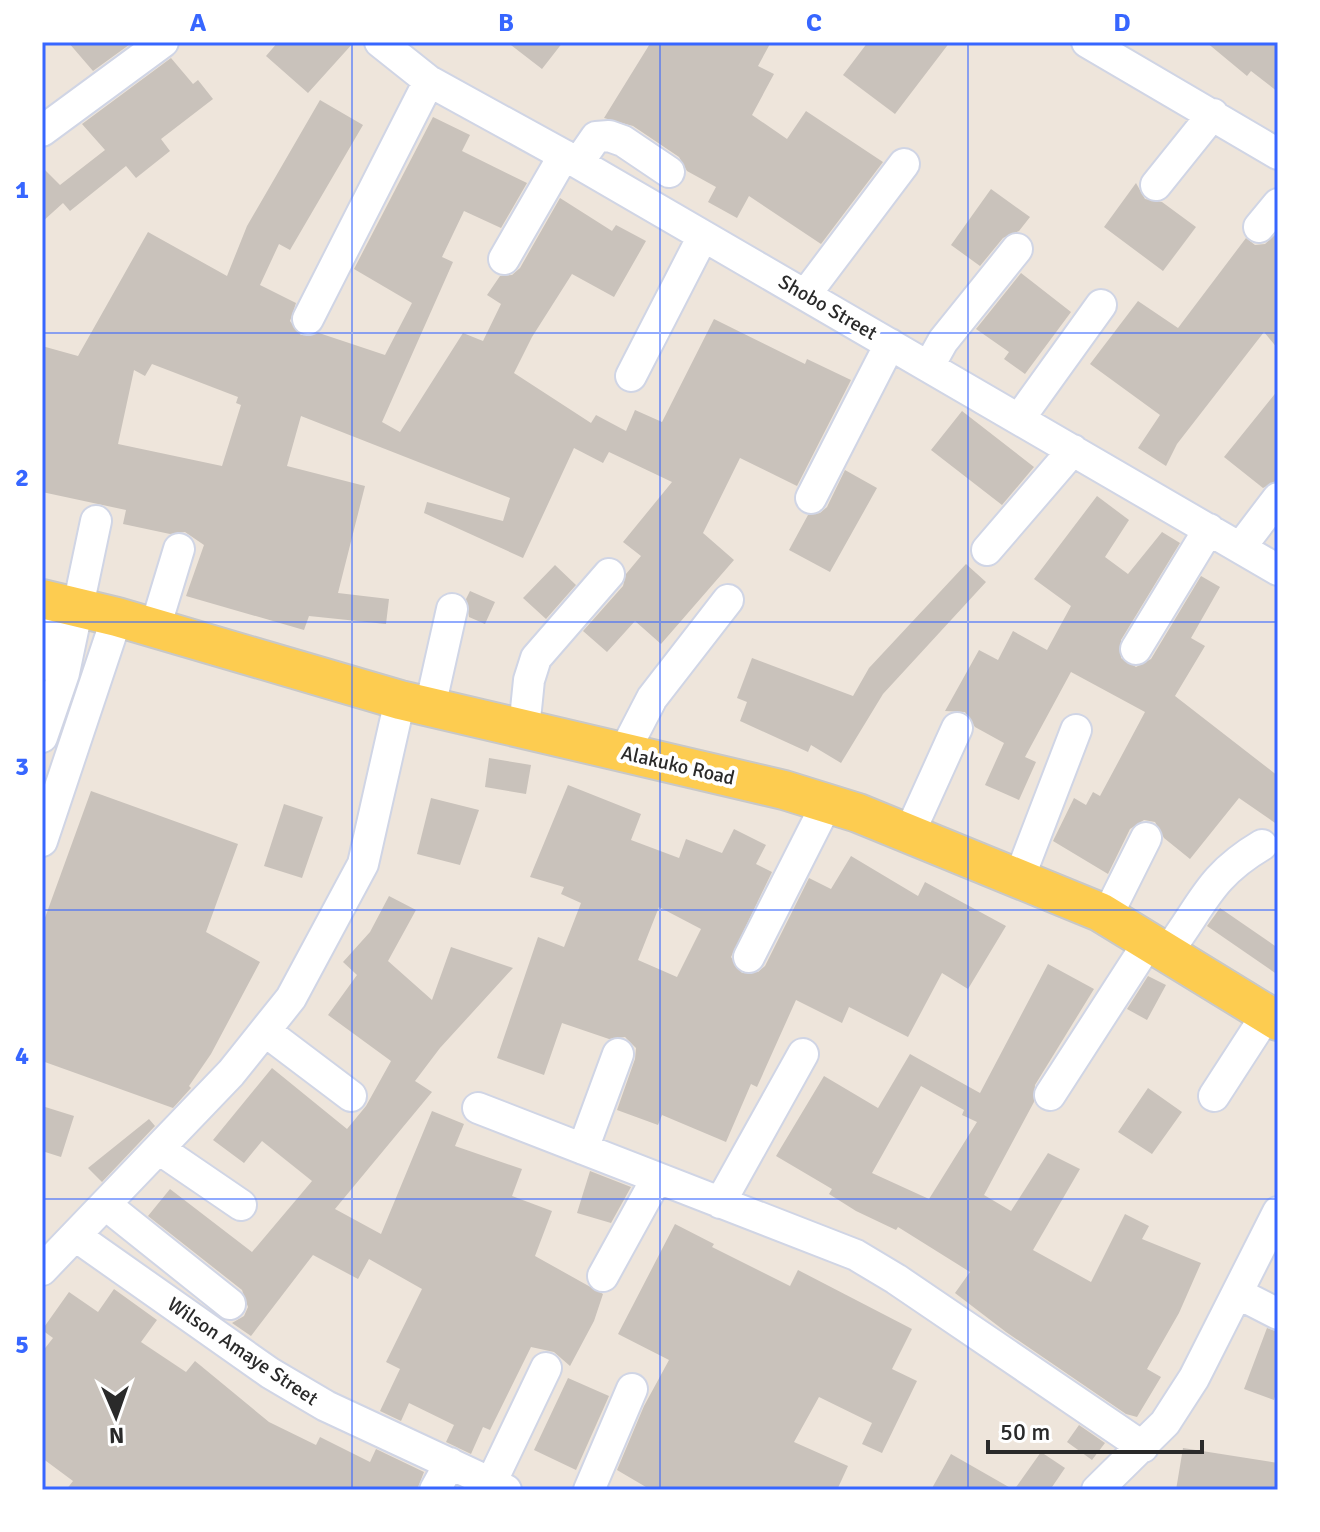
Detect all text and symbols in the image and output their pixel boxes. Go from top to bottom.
text: A [190,7,207,39]
text: B [498,7,514,39]
text: C [806,7,822,39]
text: D [1113,7,1131,39]
text: 1 [15,174,29,206]
street label: Shobo Street [774,269,882,346]
text: 2 [15,462,29,494]
street label: Alakuko Road [619,740,737,791]
text: 3 [15,751,29,783]
text: 4 [15,1040,29,1072]
street label: Wilson Amaye Street [163,1292,323,1411]
text: 5 [15,1329,29,1361]
north arrow [76,1376,156,1456]
scale bar [988,1404,1202,1454]
text: 50 m [1000,1417,1050,1447]
text: N [109,1422,125,1449]

